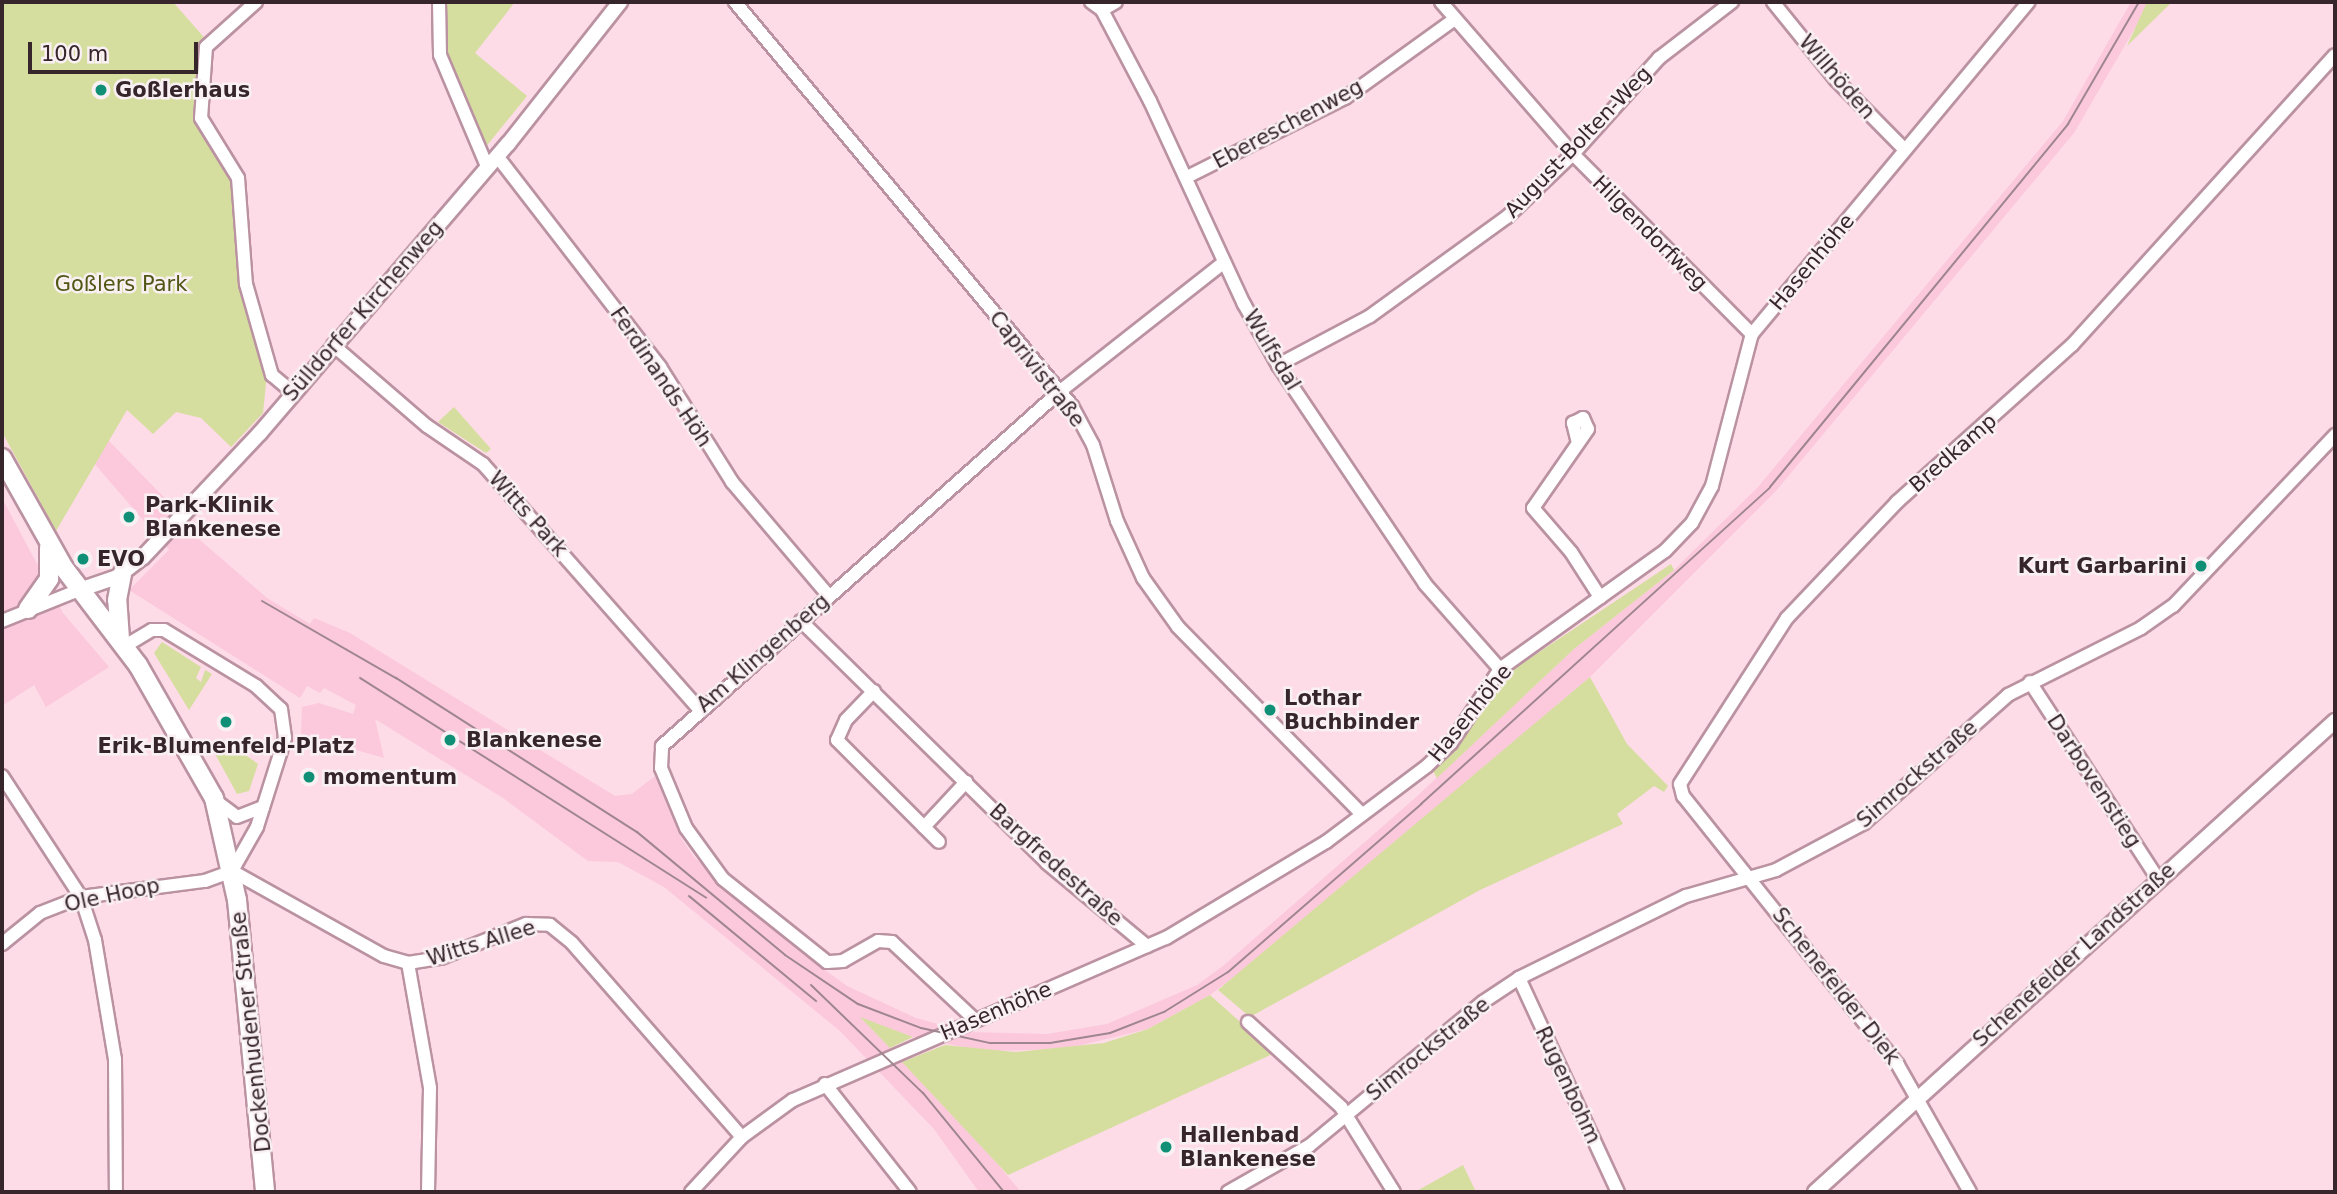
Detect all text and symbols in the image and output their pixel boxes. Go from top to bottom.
scale bar [32,28,201,72]
street label: Willhöden [1794,30,1880,124]
text: 100 m [41,42,108,66]
street label: August-Bolten-Weg [1499,61,1657,223]
street label: Ebereschenweg [1209,74,1367,174]
place label: Goßlerhaus [115,77,250,103]
marker: Goßlerhaus [93,82,109,98]
street label: Hilgendorfweg [1587,170,1713,296]
street label: Hasenhöhe [1764,209,1860,315]
street label: Sülldorfer Kirchenweg [278,216,448,406]
park label: Goßlers Park [55,271,187,297]
street label: Ferdinands Höh [605,302,717,452]
street label: Wulfsdal [1238,305,1306,395]
street label: Caprivistraße [984,306,1090,432]
street label: Bredkamp [1904,408,2002,498]
street label: Witts Park [483,466,573,562]
place label: Park-Klinik Blankenese [145,492,281,542]
marker: Park-Klinik Blankenese [119,507,139,527]
place label: EVO [97,546,145,572]
marker: EVO [75,551,91,567]
place label: Kurt Garbarini [2018,553,2187,579]
marker: Kurt Garbarini [2193,558,2209,574]
street label: Am Klingenberg [691,588,835,718]
street label: Hasenhöhe [1423,659,1517,767]
place label: Lothar Buchbinder [1284,685,1419,735]
marker: Lothar Buchbinder [1262,702,1278,718]
street label: Darbovenstieg [2042,710,2146,852]
marker: Erik-Blumenfeld-Platz [218,714,234,730]
street label: Simrockstraße [1852,715,1982,833]
place label: Blankenese [466,727,602,753]
marker: Blankenese [440,730,460,750]
place label: Erik-Blumenfeld-Platz [97,733,355,759]
place label: momentum [323,764,457,790]
marker: momentum [301,769,317,785]
street label: Bargfredestraße [984,799,1128,931]
street label: Schenefelder Landstraße [1968,858,2180,1052]
street label: Ole Hoop [62,873,162,917]
street label: Schenefelder Diek [1767,903,1905,1069]
street label: Dockenhudener Straße [226,910,276,1154]
street label: Witts Allee [424,915,538,971]
street label: Hasenhöhe [937,976,1055,1046]
street label: Simrockstraße [1361,992,1495,1106]
street label: Rugenbohm [1530,1022,1606,1148]
place label: Hallenbad Blankenese [1180,1122,1316,1172]
marker: Hallenbad Blankenese [1158,1139,1174,1155]

